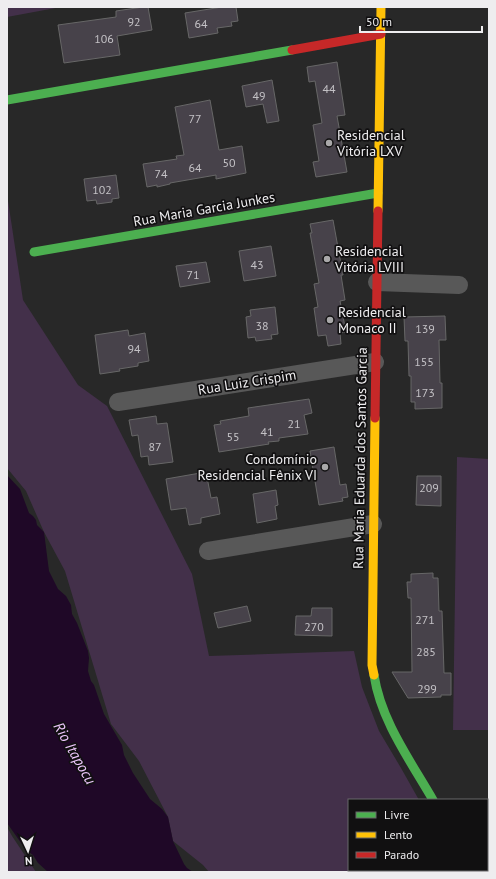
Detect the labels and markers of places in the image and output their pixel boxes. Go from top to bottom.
place label: Residencial Vitória LXV [336,126,405,160]
marker: Residencial Vitória LXV [324,138,334,148]
place label: Residencial Vitória LVIII [334,242,404,276]
marker: Residencial Vitória LVIII [322,254,332,264]
place label: Residencial Monaco II [338,303,406,337]
marker: Residencial Monaco II [325,315,335,325]
place label: Condomínio Residencial Fênix VI [198,450,317,484]
marker: Condomínio Residencial Fênix VI [320,462,330,472]

